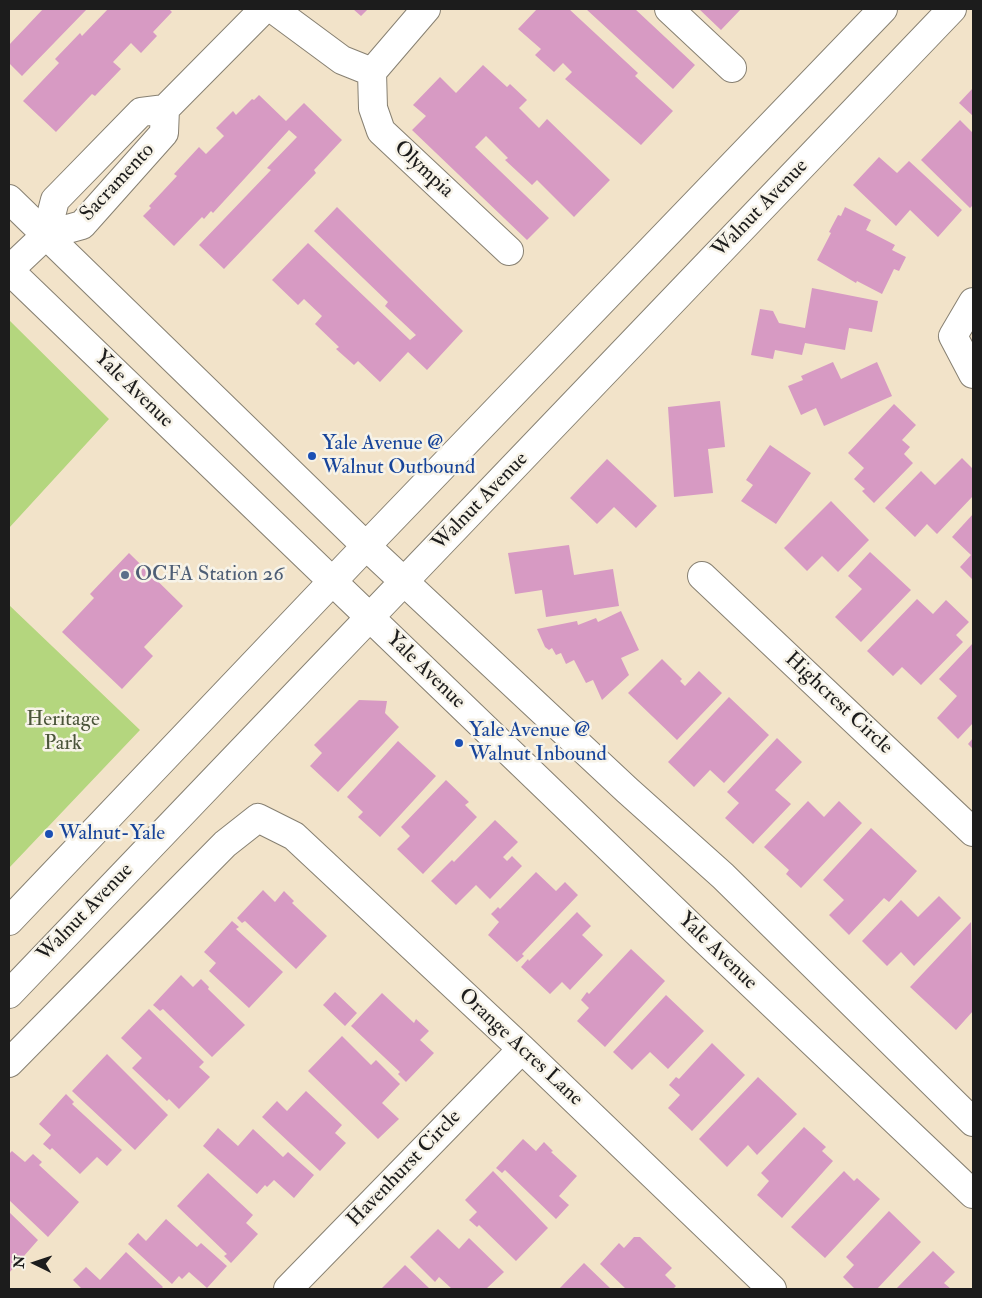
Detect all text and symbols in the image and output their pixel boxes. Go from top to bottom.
street label: Olympia [388,136,458,204]
street label: Sacramento [75,139,161,227]
street label: Walnut Avenue [708,155,814,263]
street label: Yale Avenue [88,346,178,434]
place label: Yale Avenue @ Walnut Outbound [322,431,475,481]
street label: Walnut Avenue [428,448,534,556]
marker: Yale Avenue @ Walnut Outbound [306,450,318,462]
place label: OCFA Station 26 [135,562,284,588]
marker: OCFA Station 26 [119,569,131,581]
street label: Yale Avenue [380,627,470,715]
street label: Highcrest Circle [779,647,897,761]
park label: Heritage Park [26,707,100,757]
place label: Yale Avenue @ Walnut Inbound [469,718,607,768]
marker: Yale Avenue @ Walnut Inbound [453,737,465,749]
place label: Walnut-Yale [59,821,165,847]
marker: Walnut-Yale [43,828,55,840]
street label: Walnut Avenue [33,859,139,967]
street label: Yale Avenue [672,908,762,996]
street label: Orange Acres Lane [452,984,588,1112]
street label: Havenhurst Circle [343,1105,467,1233]
north arrow [10,1238,60,1288]
text: N [11,1255,28,1269]

